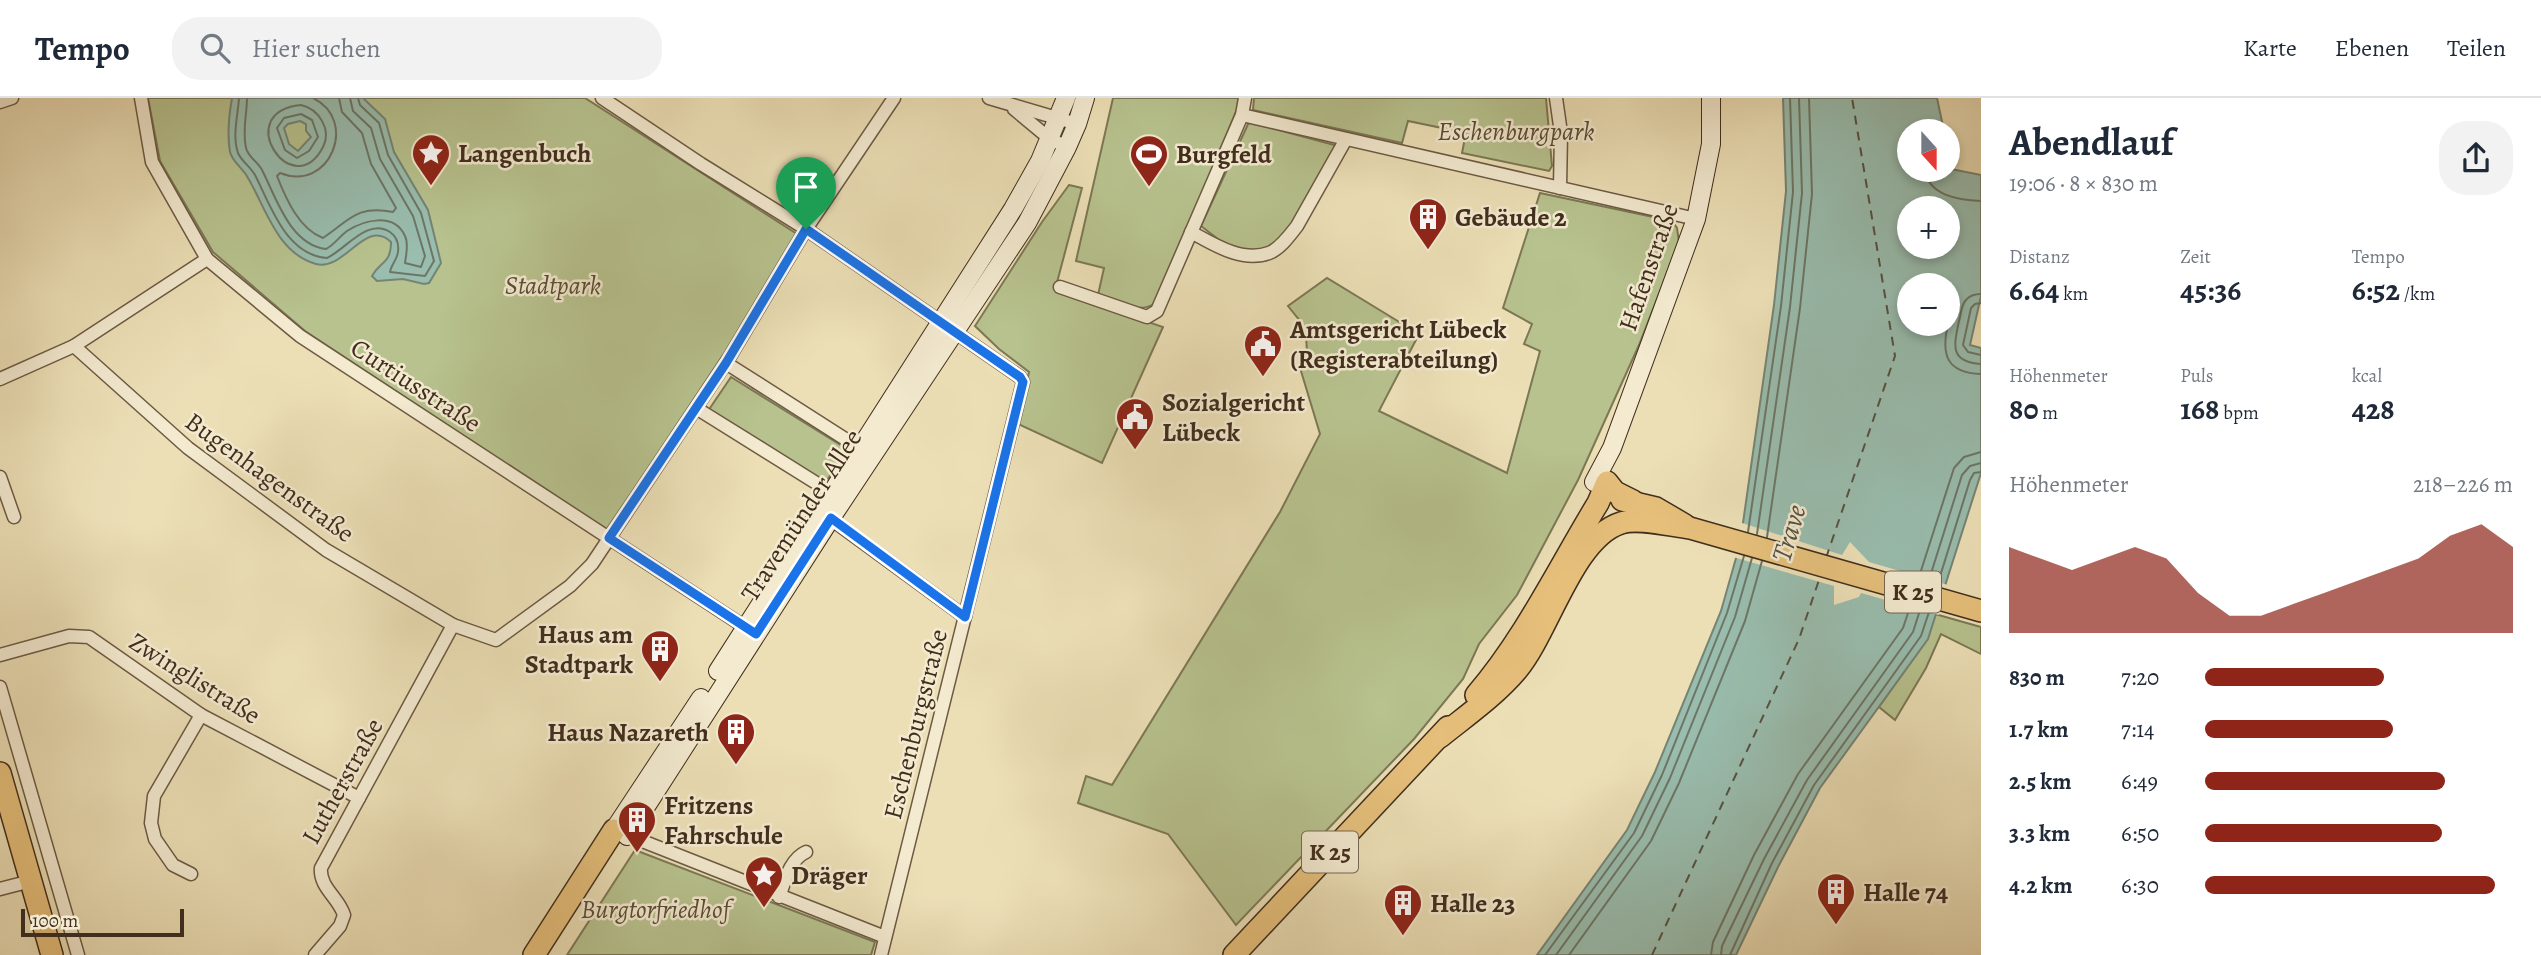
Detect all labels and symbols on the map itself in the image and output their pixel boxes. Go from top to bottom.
park label: Eschenburgpark [1437,114,1595,149]
north arrow [1897,119,1960,182]
place icon: Langenbuch [410,132,452,187]
sports icon: Burgfeld [1128,133,1170,188]
place label: Langenbuch [458,136,591,171]
place label: Burgfeld [1176,137,1273,172]
pin [776,157,836,229]
building icon: Gebäude 2 [1407,196,1449,251]
street label: Hafenstraße [1610,199,1687,336]
place label: Gebäude 2 [1455,200,1567,235]
park label: Stadtpark [505,268,601,303]
place label: Amtsgericht Lübeck (Registerabteilung) [1289,312,1507,377]
public building icon: Amtsgericht Lübeck (Registerabteilung) [1242,323,1284,378]
street label: Curtiusstraße [344,330,488,441]
place label: Sozialgericht Lübeck [1162,385,1306,450]
public building icon: Sozialgericht Lübeck [1114,396,1156,451]
street label: Bugenhagenstraße [178,404,361,551]
street label: Travemünder Allee [733,422,870,608]
water label: Trave [1762,500,1816,566]
road number: K 25 [1885,572,1941,612]
place label: Haus am Stadtpark [525,617,634,682]
street label: Zwinglistraße [122,624,267,733]
street label: Eschenburgstraße [875,625,956,823]
building icon: Haus am Stadtpark [639,628,681,683]
building icon: Haus Nazareth [715,711,757,766]
street label: Lutherstraße [293,712,391,851]
place label: Haus Nazareth [547,715,709,750]
place label: Fritzens Fahrschule [664,788,783,853]
building icon: Fritzens Fahrschule [616,799,658,854]
road number: K 25 [1302,832,1358,872]
place icon: Dräger [743,854,785,909]
place label: Dräger [791,858,868,893]
building icon: Halle 74 [1815,871,1857,926]
place label: Halle 74 [1863,875,1948,910]
building icon: Halle 23 [1382,882,1424,937]
place label: Halle 23 [1430,886,1516,921]
park label: Burgtorfriedhof [581,892,735,927]
scale bar [21,906,184,938]

